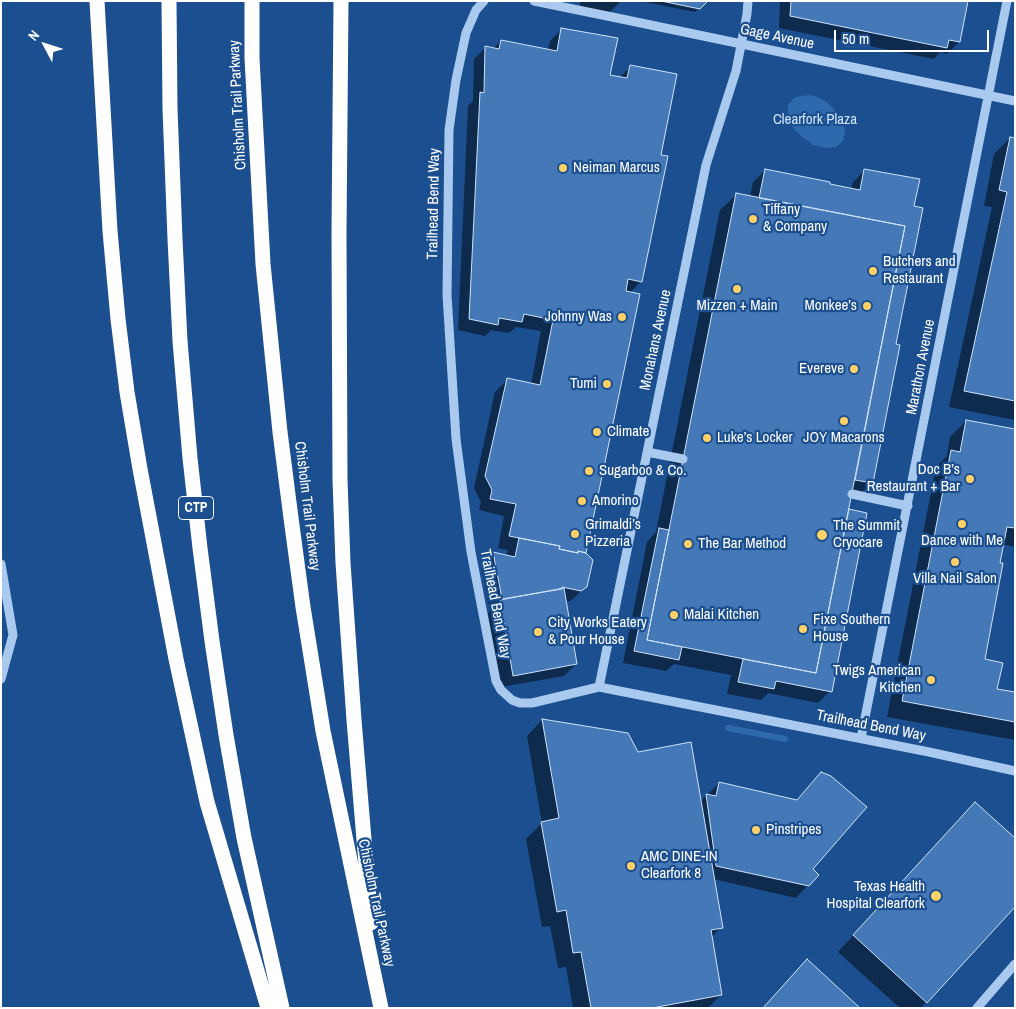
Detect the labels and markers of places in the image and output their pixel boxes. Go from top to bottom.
place label: Neiman Marcus [573,159,660,177]
marker: Neiman Marcus [557,162,569,174]
place label: Tiffany & Company [763,201,827,236]
marker: Tiffany & Company [747,213,759,225]
place label: Butchers and Restaurant [883,253,955,288]
marker: Butchers and Restaurant [867,265,879,277]
marker: Mizzen + Main [731,283,743,295]
place label: Mizzen + Main [696,297,778,315]
place label: Monkee’s [805,297,857,315]
marker: Monkee’s [861,300,873,312]
place label: Johnny Was [545,308,612,326]
marker: Johnny Was [616,311,628,323]
place label: Evereve [799,360,844,378]
marker: Evereve [848,363,860,375]
place label: Tumi [570,375,597,393]
marker: Tumi [601,378,613,390]
marker: JOY Macarons [838,415,850,427]
place label: Climate [607,423,649,441]
marker: Climate [591,426,603,438]
place label: Luke’s Locker [717,429,793,447]
place label: JOY Macarons [803,429,885,447]
marker: Luke’s Locker [701,432,713,444]
place label: Doc B’s Restaurant + Bar [867,461,960,496]
place label: Sugarboo & Co. [599,462,687,480]
marker: Sugarboo & Co. [583,465,595,477]
marker: Doc B’s Restaurant + Bar [964,473,976,485]
place label: Amorino [592,492,638,510]
marker: Amorino [576,495,588,507]
place label: Grimaldi’s Pizzeria [585,516,641,551]
place label: The Summit Cryocare [833,517,900,552]
marker: Dance with Me [956,518,968,530]
marker: Grimaldi’s Pizzeria [569,528,581,540]
marker: The Summit Cryocare [815,528,829,542]
place label: Dance with Me [921,532,1003,550]
place label: The Bar Method [698,535,786,553]
marker: The Bar Method [682,538,694,550]
marker: Villa Nail Salon [949,556,961,568]
place label: Villa Nail Salon [913,570,997,588]
place label: Malai Kitchen [684,606,759,624]
marker: Malai Kitchen [668,609,680,621]
place label: Fixe Southern House [813,611,890,646]
place label: City Works Eatery & Pour House [548,614,647,649]
marker: Fixe Southern House [797,623,809,635]
marker: City Works Eatery & Pour House [532,626,544,638]
place label: Twigs American Kitchen [833,662,921,697]
marker: Twigs American Kitchen [925,674,937,686]
place label: Pinstripes [766,821,821,839]
marker: Pinstripes [750,824,762,836]
place label: AMC DINE-IN Clearfork 8 [641,848,718,883]
marker: AMC DINE-IN Clearfork 8 [625,860,637,872]
place label: Texas Health Hospital Clearfork [827,878,925,913]
marker: Texas Health Hospital Clearfork [929,889,943,903]

